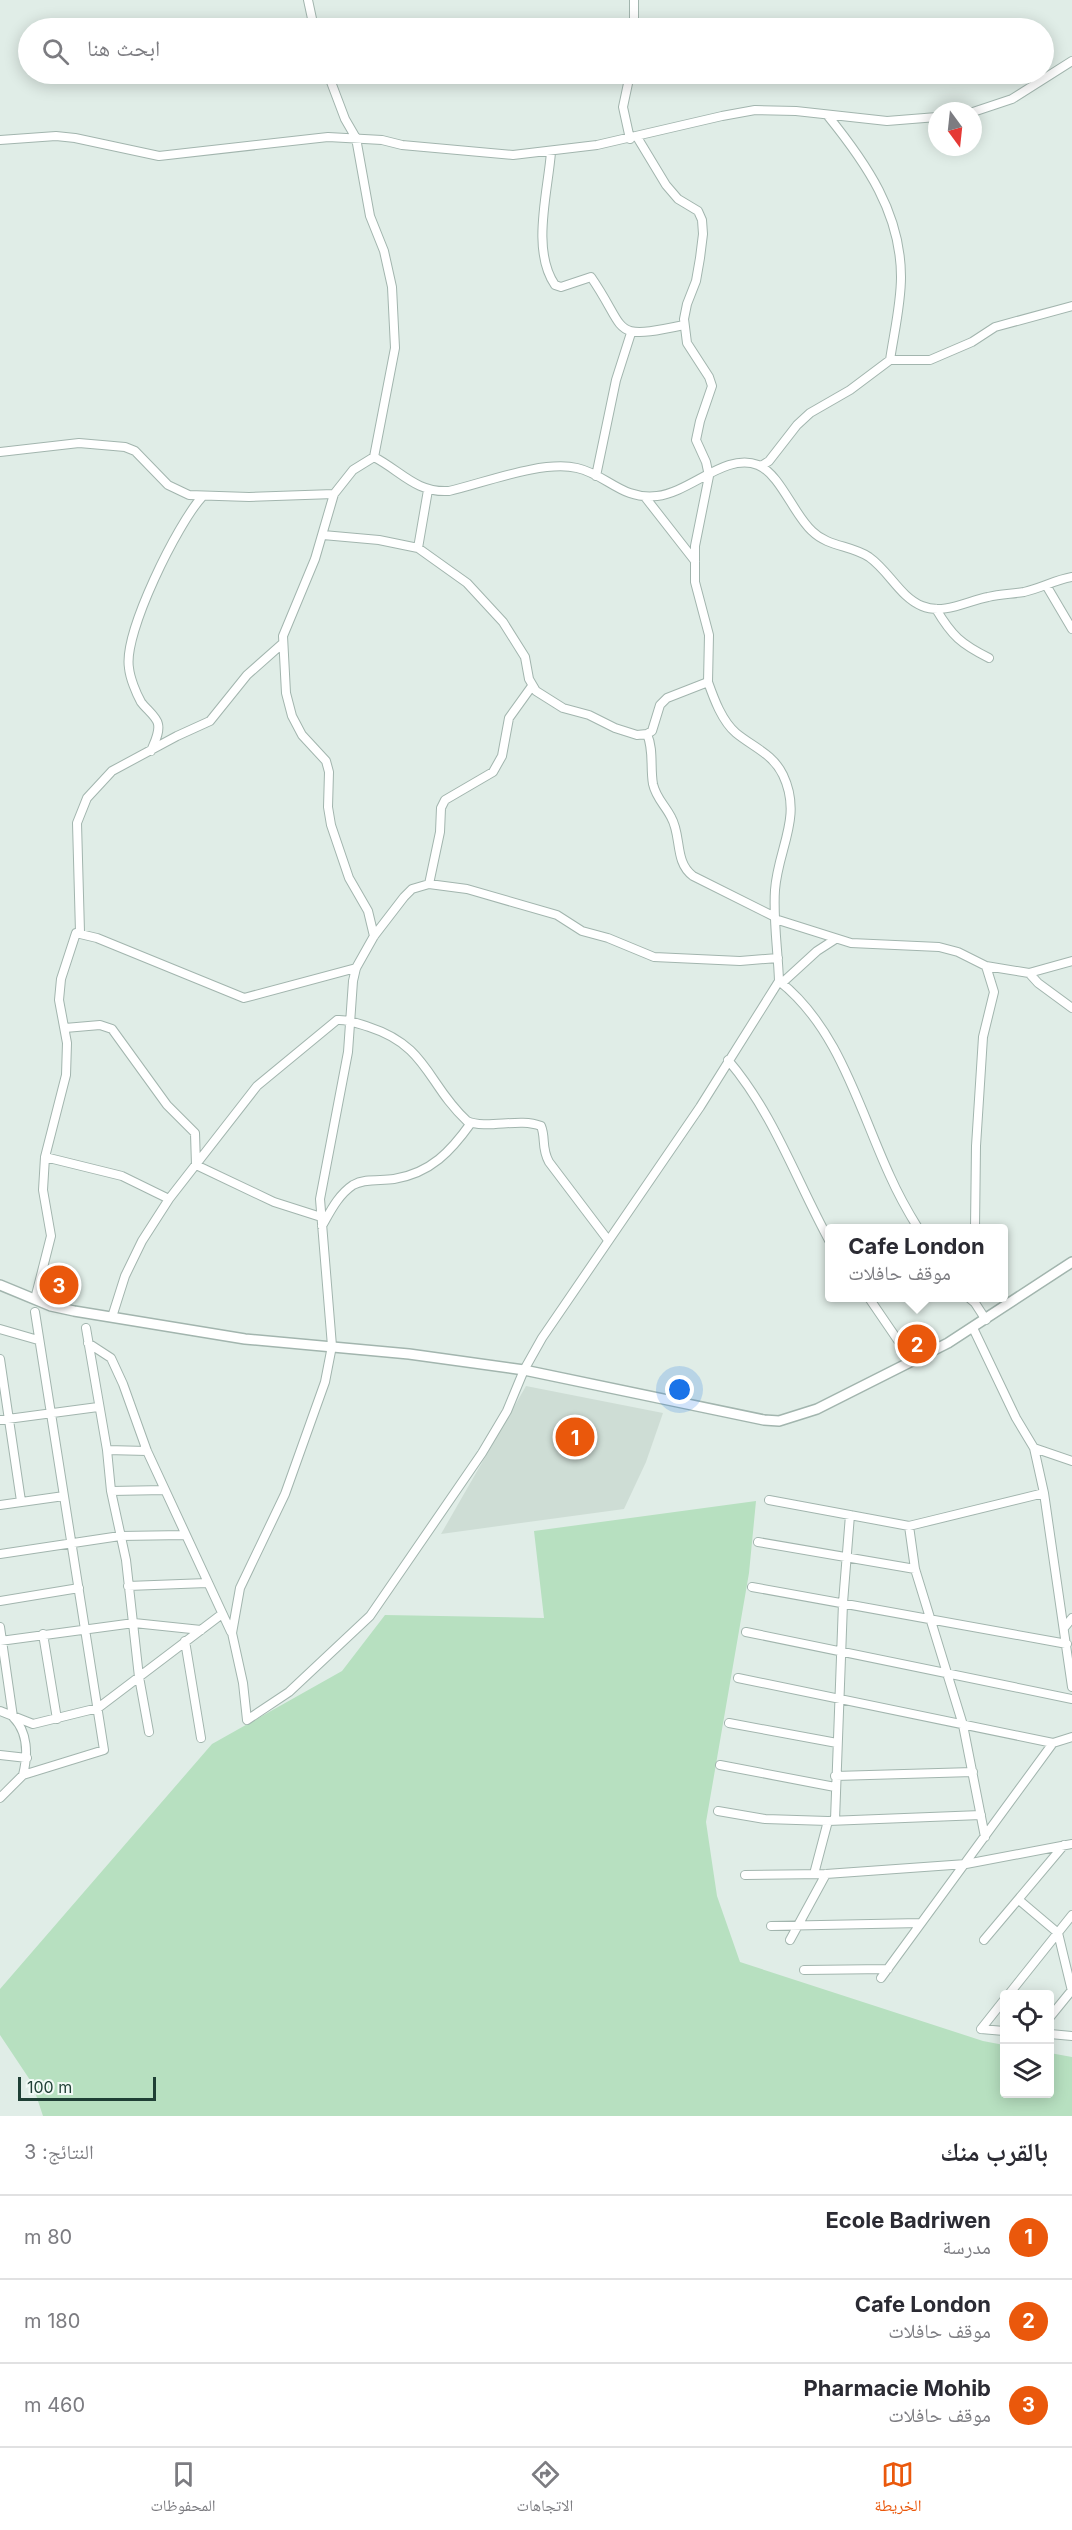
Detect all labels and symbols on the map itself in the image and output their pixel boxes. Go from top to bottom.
north arrow [928,102,982,156]
pin: 3 [40,1262,78,1308]
pin: 2 [898,1322,936,1366]
your location [665,1375,694,1404]
pin: 1 [556,1414,594,1460]
scale bar [18,2074,156,2102]

